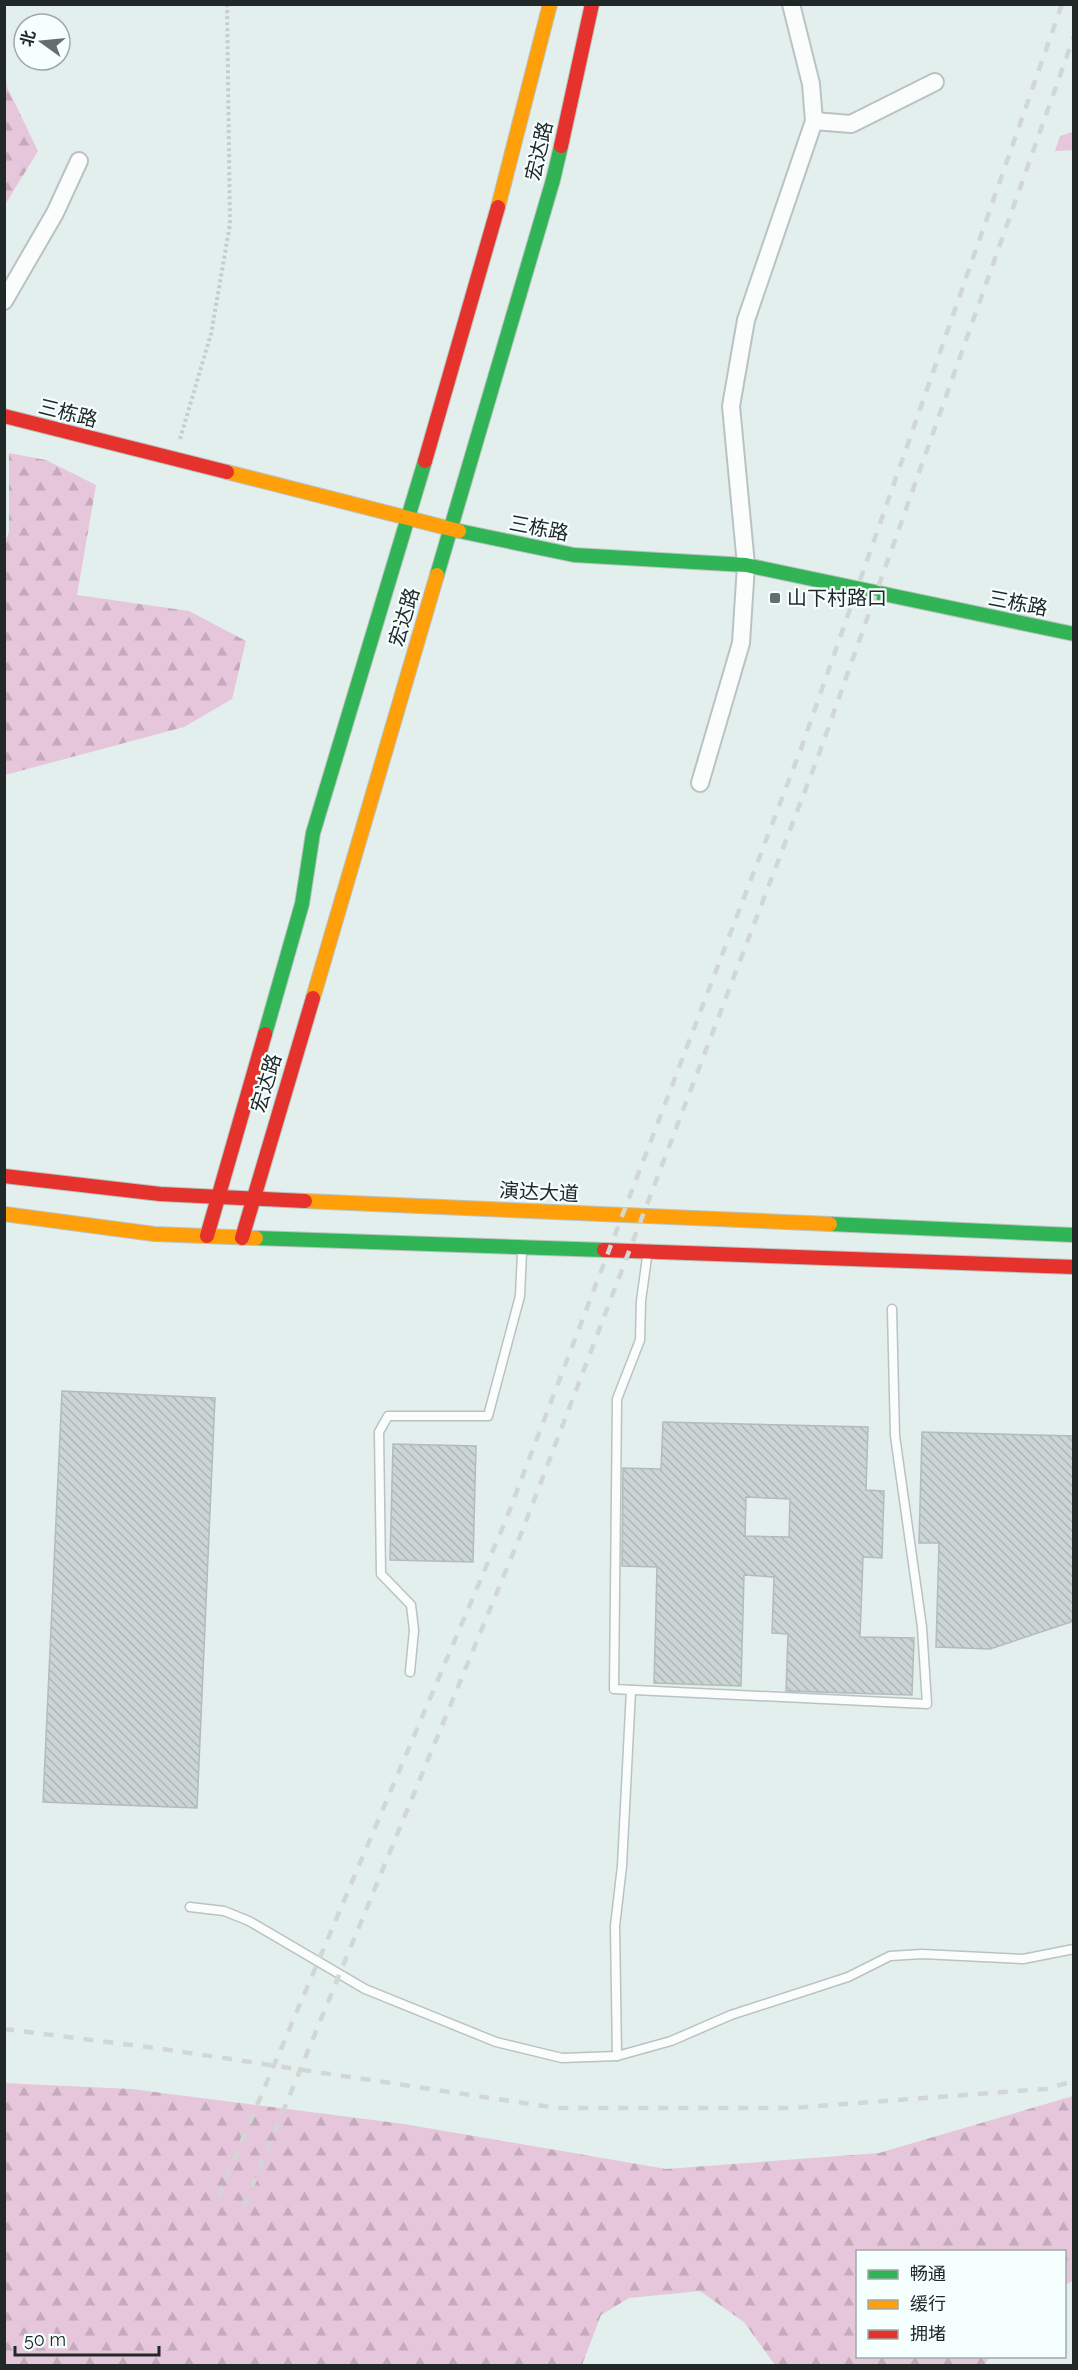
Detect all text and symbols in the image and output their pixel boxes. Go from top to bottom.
north arrow [12,12,72,72]
text: 北 [17,28,39,48]
street label: 宏达路 [521,119,557,183]
street label: 三栋路 [36,394,100,432]
street label: 三栋路 [507,510,571,546]
street label: 宏达路 [384,585,424,649]
street label: 三栋路 [986,585,1050,621]
place label: 山下村路口 [787,586,887,610]
marker: 山下村路口 [768,591,782,605]
street label: 宏达路 [246,1051,286,1115]
street label: 演达大道 [498,1178,580,1206]
legend [856,2250,1066,2358]
text: 畅通 [910,2263,946,2284]
text: 缓行 [910,2293,946,2314]
scale bar [15,2319,159,2357]
text: 拥堵 [910,2323,946,2344]
text: 50 m [24,2329,66,2350]

